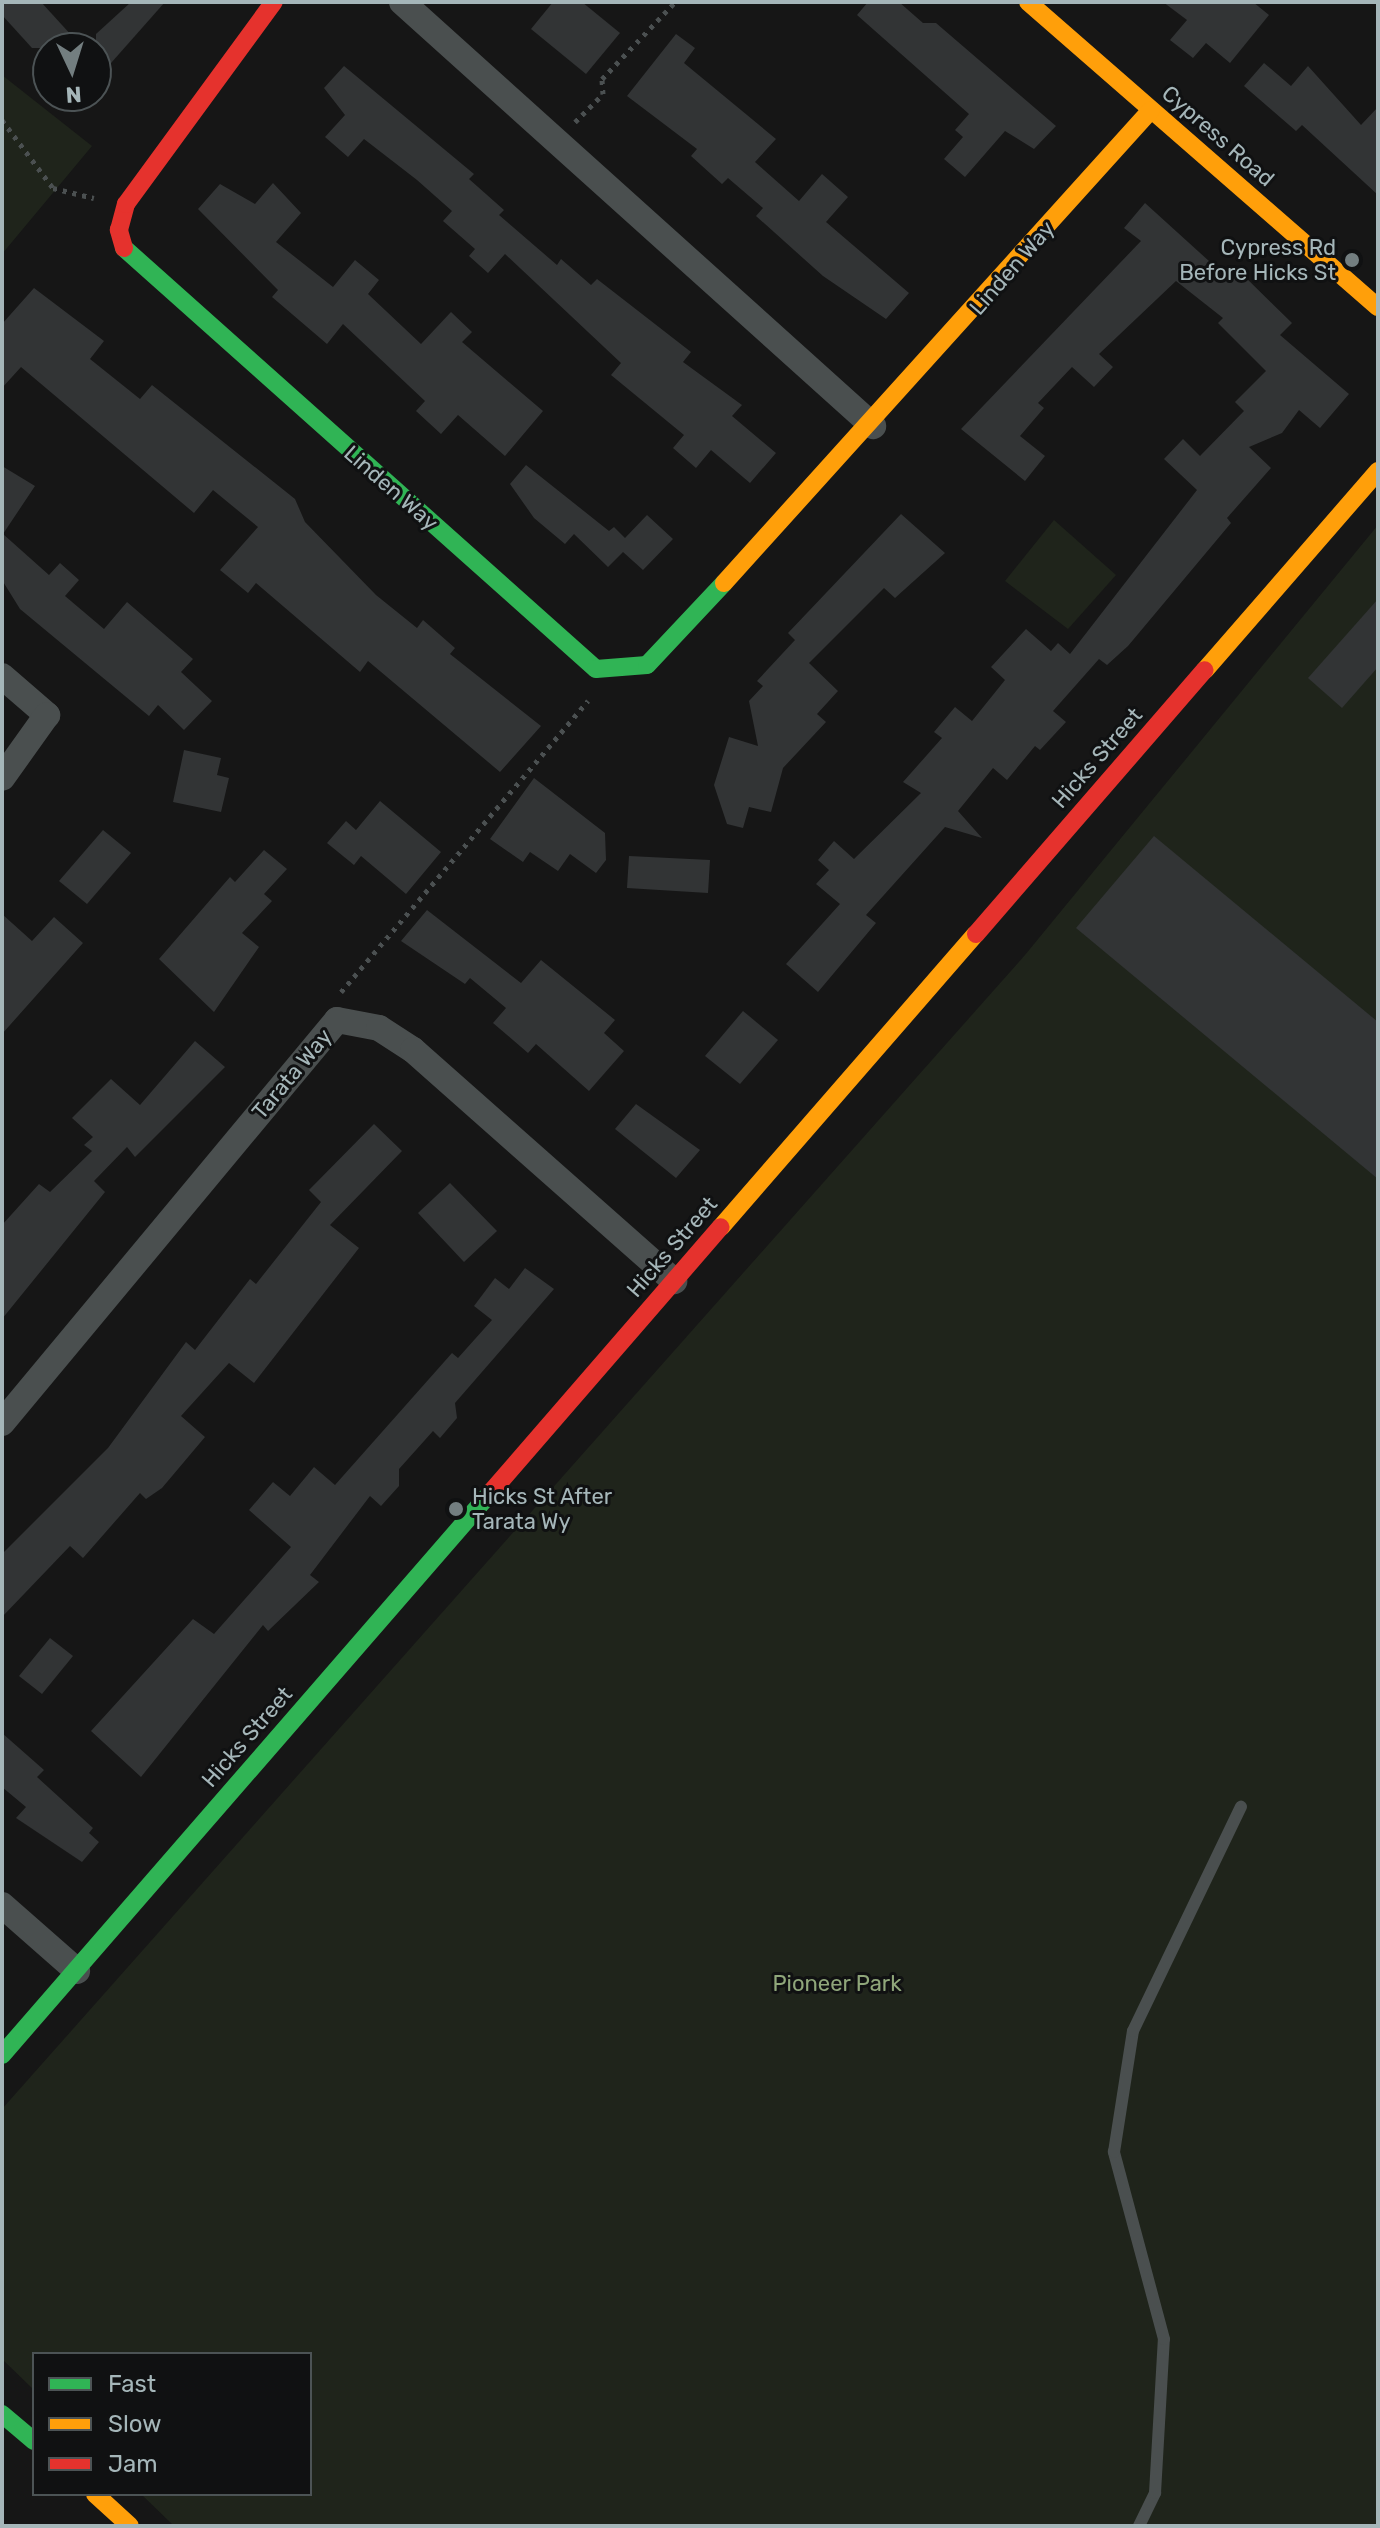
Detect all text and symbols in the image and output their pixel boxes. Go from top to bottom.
north arrow [32,32,112,112]
text: N [65,80,82,108]
street label: Cypress Road [1156,80,1280,192]
street label: Linden Way [964,215,1060,321]
place label: Cypress Rd Before Hicks St [1179,234,1336,286]
marker: Cypress Rd Before Hicks St [1343,251,1361,269]
street label: Linden Way [338,440,444,536]
street label: Hicks Street [1046,702,1148,814]
street label: Tarata Way [246,1023,338,1125]
street label: Hicks Street [621,1191,723,1303]
place label: Hicks St After Tarata Wy [472,1483,613,1534]
marker: Hicks St After Tarata Wy [447,1500,465,1518]
street label: Hicks Street [196,1681,298,1793]
park label: Pioneer Park [772,1971,902,1997]
legend [32,2352,312,2496]
text: Fast [108,2370,156,2398]
text: Slow [108,2410,161,2438]
text: Jam [108,2450,158,2478]

